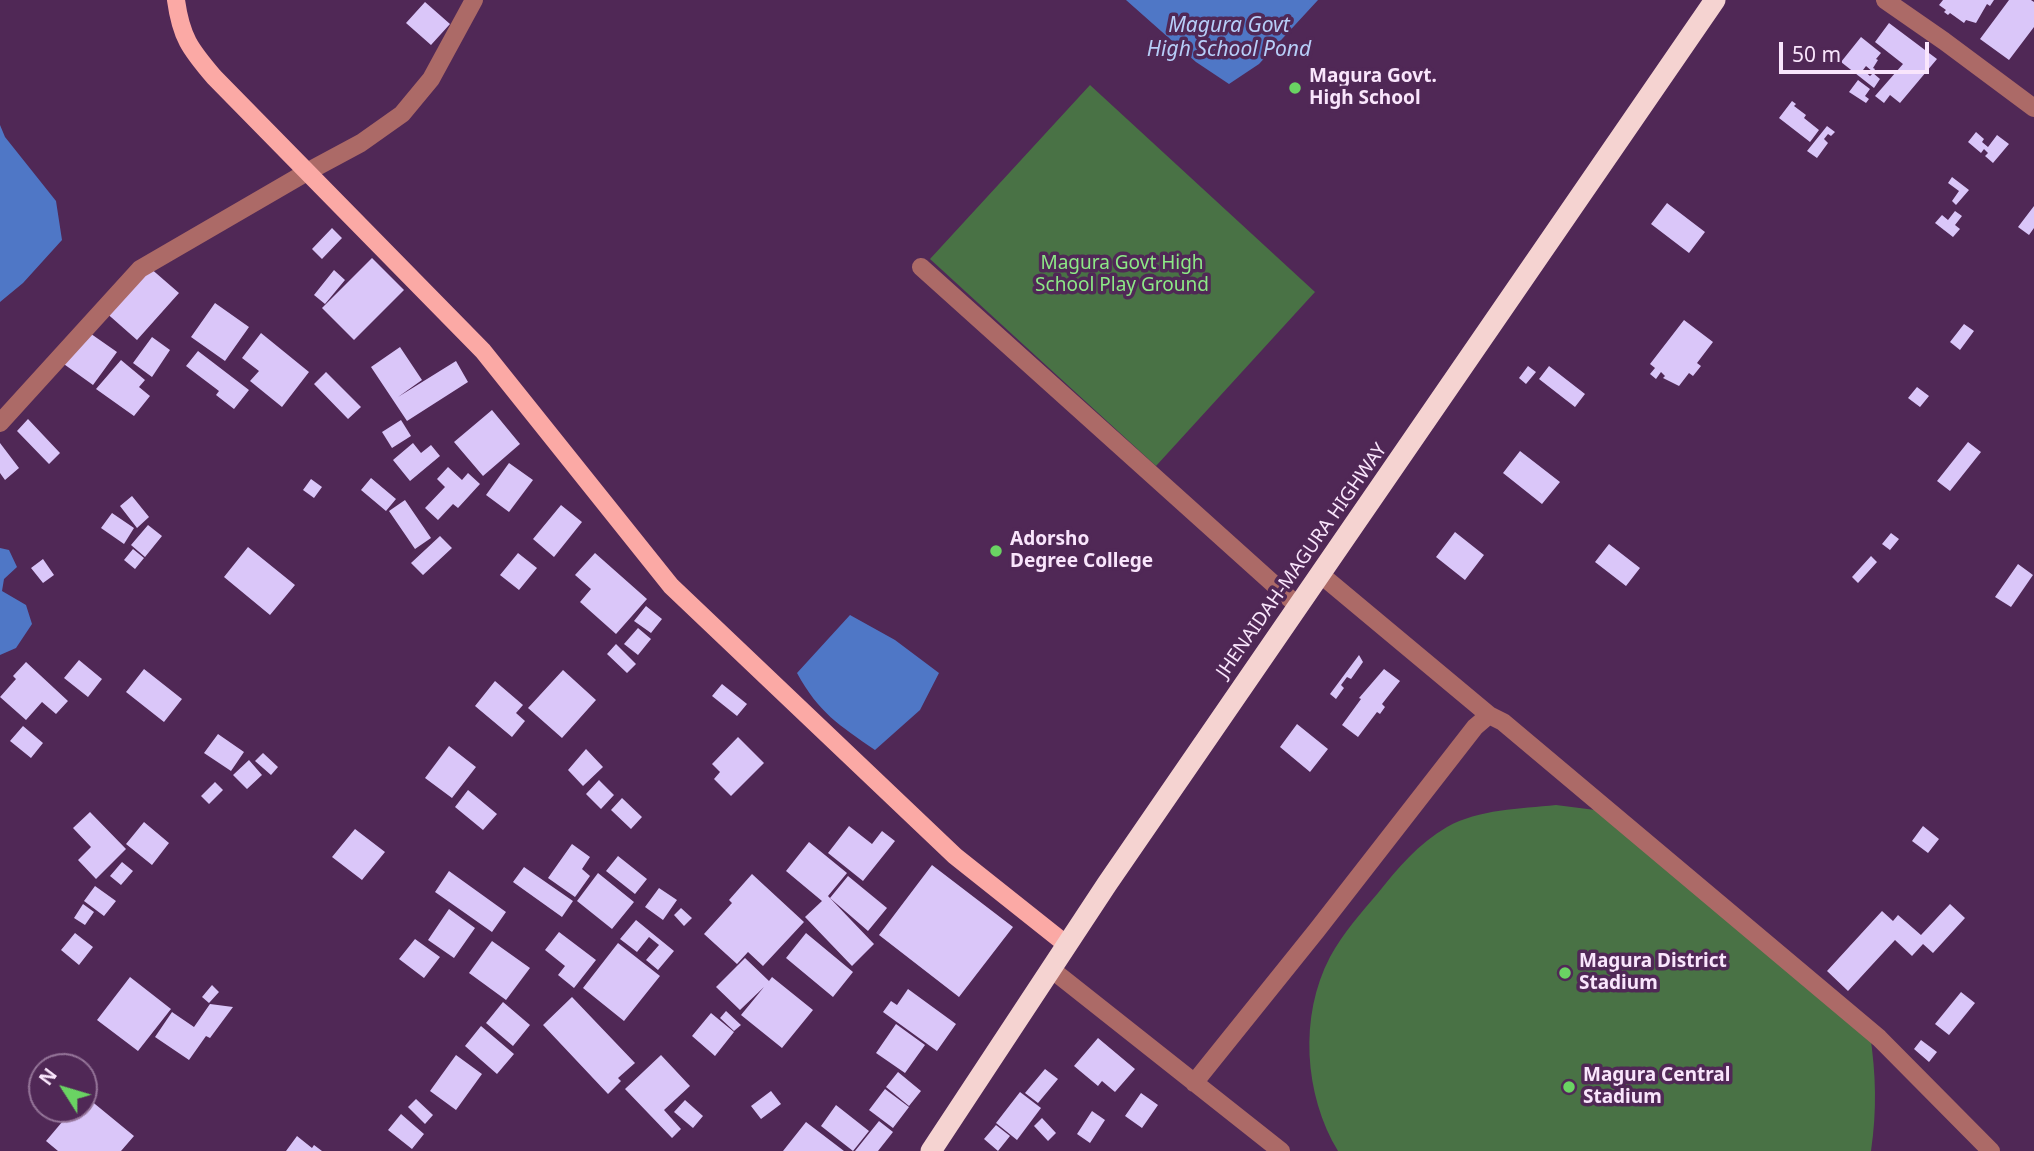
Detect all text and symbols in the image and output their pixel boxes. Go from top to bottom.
water label: Magura Govt High School Pond [1147,13,1311,63]
scale bar [1782,28,1932,72]
text: 50 m [1792,40,1841,68]
place label: Magura Govt. High School [1309,66,1437,110]
marker: Magura Govt. High School [1287,80,1303,96]
park label: Magura Govt High School Play Ground [1035,253,1209,297]
street label: JHENAIDAH-MAGURA HIGHWAY [1212,439,1392,683]
place label: Adorsho Degree College [1010,529,1153,573]
marker: Adorsho Degree College [988,543,1004,559]
place label: Magura District Stadium [1579,951,1727,995]
marker: Magura District Stadium [1557,965,1573,981]
north arrow [28,1053,98,1123]
text: N [33,1063,63,1091]
place label: Magura Central Stadium [1583,1065,1730,1109]
marker: Magura Central Stadium [1561,1079,1577,1095]

